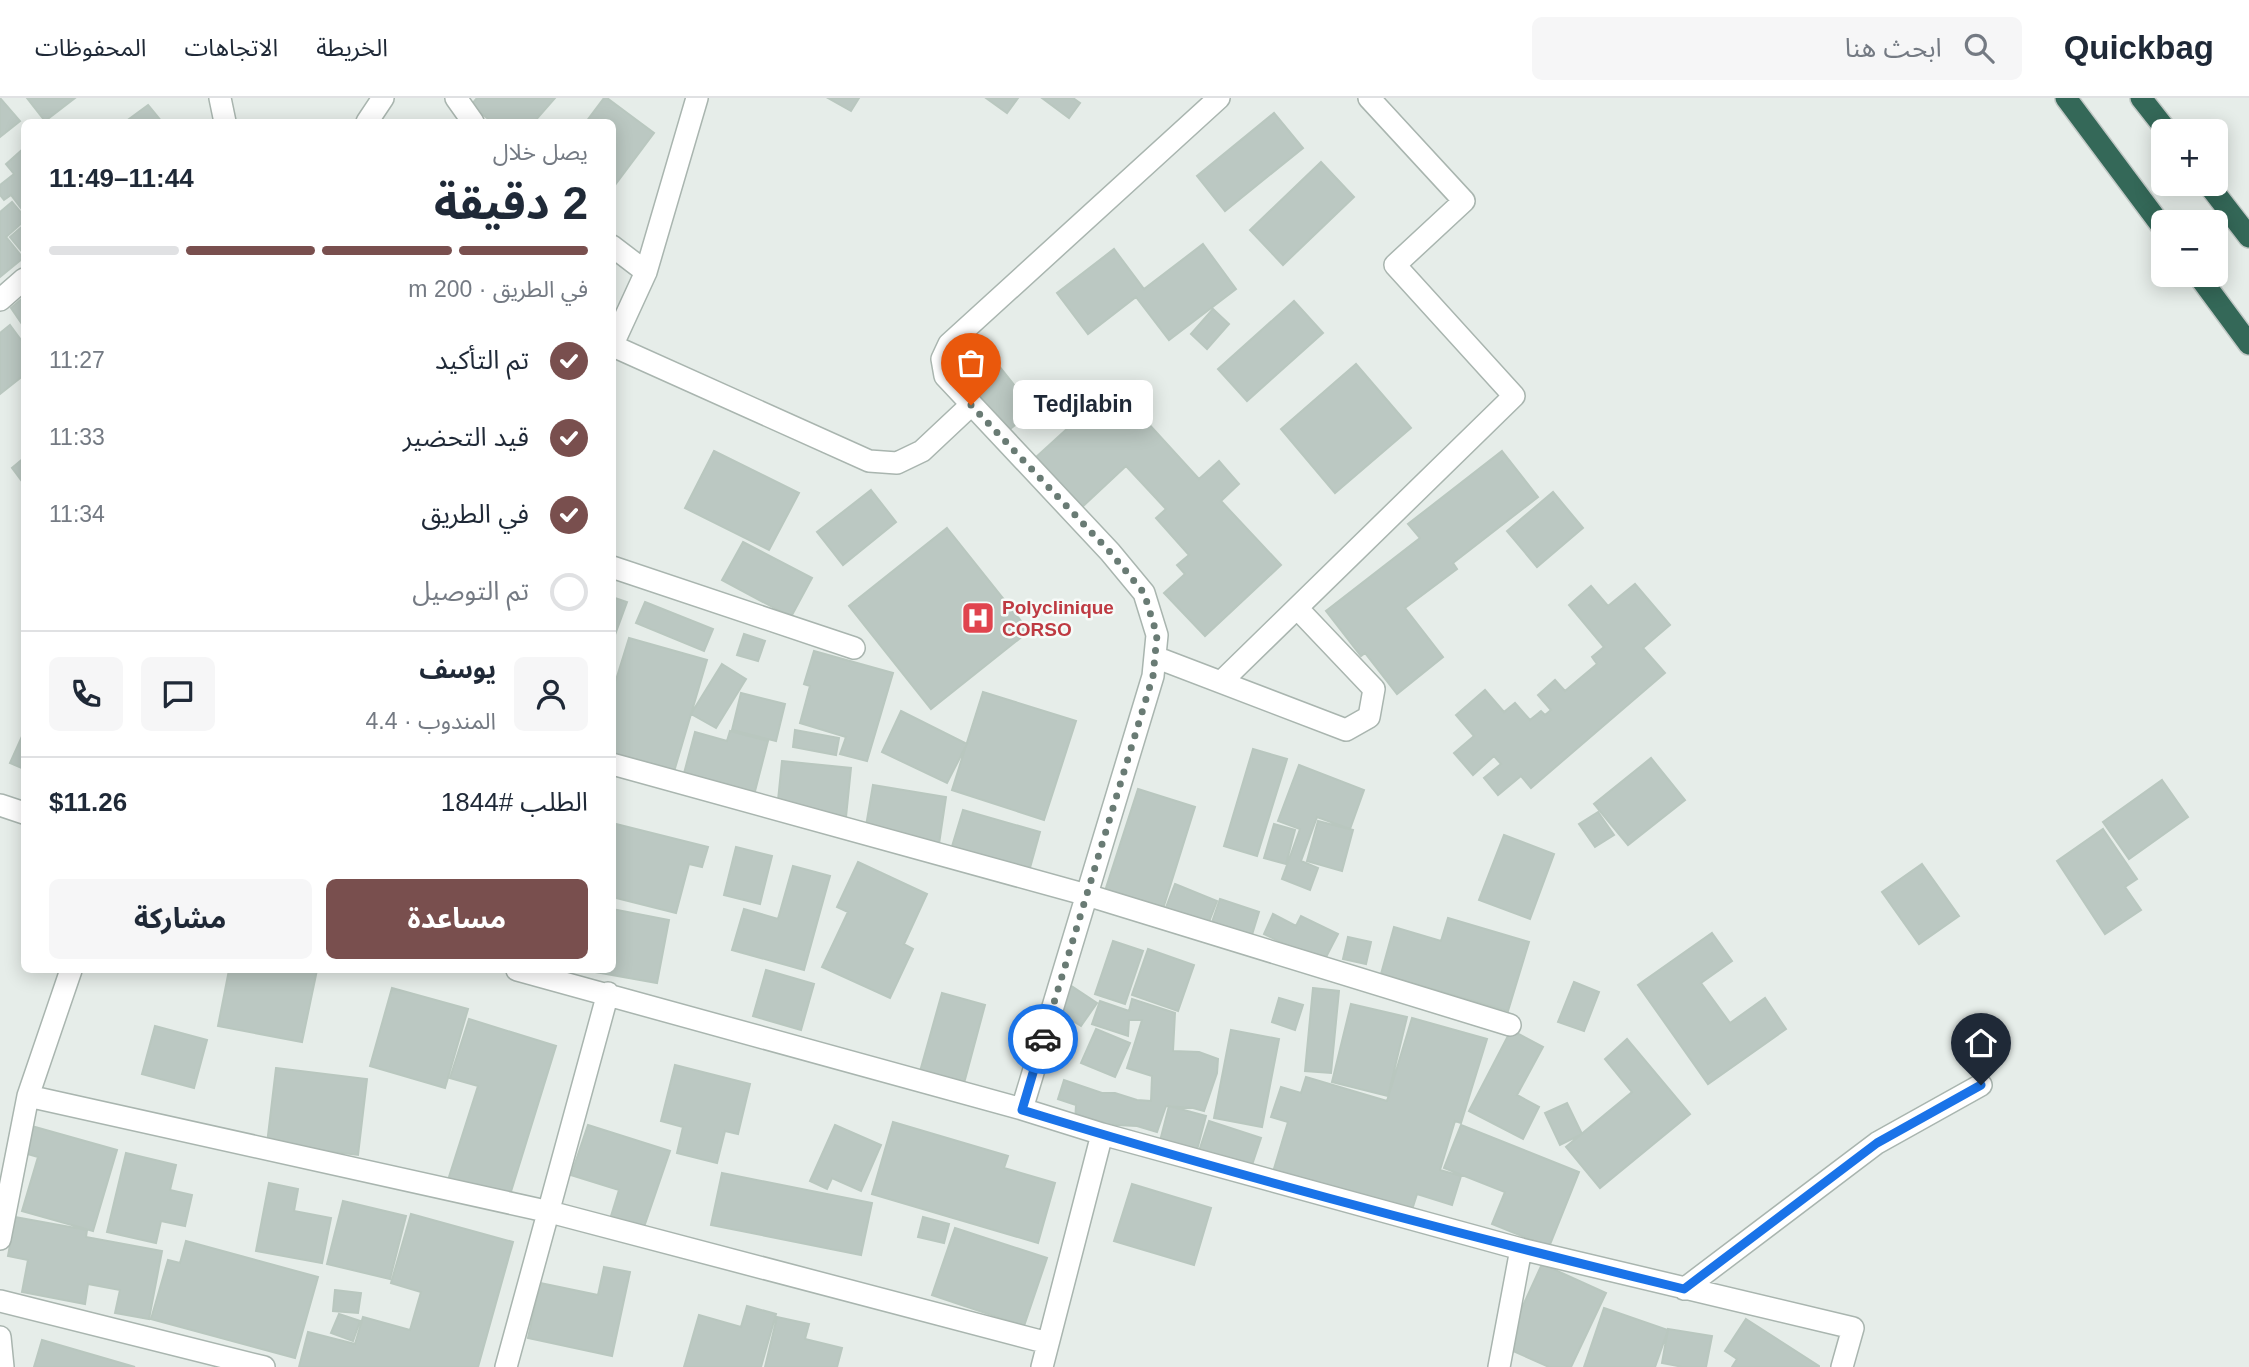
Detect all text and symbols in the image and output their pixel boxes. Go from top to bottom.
search box [1532,17,2022,80]
icon: search [1960,29,1998,67]
text: Quickbag [2064,29,2214,66]
text: ابحث هنا [1845,33,1942,63]
text: المحفوظات [35,34,146,61]
text: الاتجاهات [184,34,278,61]
text: الخريطة [316,34,388,61]
map controls [2151,119,2228,287]
button: + [2151,119,2228,196]
text: يصل خلال [493,139,588,165]
text: 11:44–11:49 [49,163,194,193]
text: 2 دقيقة [434,177,588,229]
button: − [2151,210,2228,287]
text: في الطريق · 200 m [408,276,588,302]
pin [941,333,1001,405]
icon: check [550,342,588,380]
icon: bag [952,344,990,382]
text: تم التأكيد [435,345,529,375]
text: 11:27 [49,347,105,373]
callout: Tedjlabin [1013,380,1153,430]
text: Tedjlabin [1033,391,1133,417]
icon: check [550,419,588,457]
text: قيد التحضير [403,422,529,452]
text: 11:33 [49,424,105,450]
icon: check [550,496,588,534]
text: في الطريق [421,499,529,529]
text: 11:34 [49,501,105,527]
text: تم التوصيل [412,576,529,606]
place label: Polyclinique CORSO [1002,597,1114,640]
hospital icon: Polyclinique CORSO [959,599,997,637]
text: يوسف [419,654,496,684]
button: phone [49,657,123,731]
button: chat [141,657,215,731]
button: person [514,657,588,731]
text: المندوب · 4.4 [366,708,496,734]
text: $11.26 [49,787,127,817]
text: الطلب #1844 [441,787,588,817]
button: مشاركة [49,879,312,959]
button: مساعدة [326,879,588,959]
courier [1008,1004,1078,1074]
pin [1951,1013,2011,1085]
icon: car [1024,1020,1062,1058]
icon: home [1962,1024,2000,1062]

